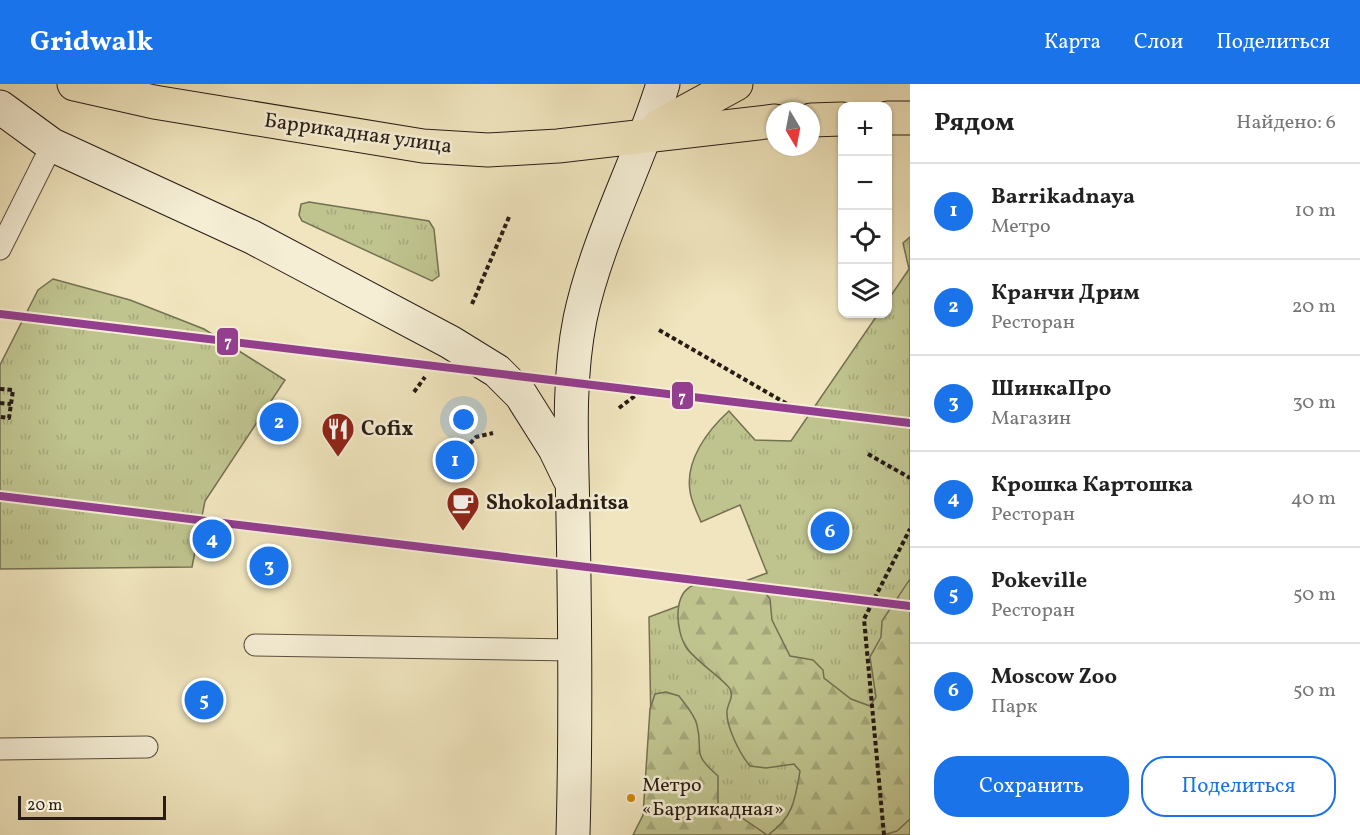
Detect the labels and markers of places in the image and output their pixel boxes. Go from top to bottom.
pin: 2 [260,400,298,444]
restaurant icon: Cofix [320,411,356,458]
place label: Cofix [361,415,414,444]
pin: 1 [436,438,474,482]
cafe icon: Shokoladnitsa [445,485,481,532]
place label: Shokoladnitsa [486,489,629,518]
pin: 6 [810,508,850,554]
pin: 4 [192,516,232,562]
pin: 3 [250,544,288,588]
pin: 5 [184,678,224,722]
place label: Метро «Баррикадная» [642,772,784,824]
marker: Метро «Баррикадная» [625,792,637,804]

